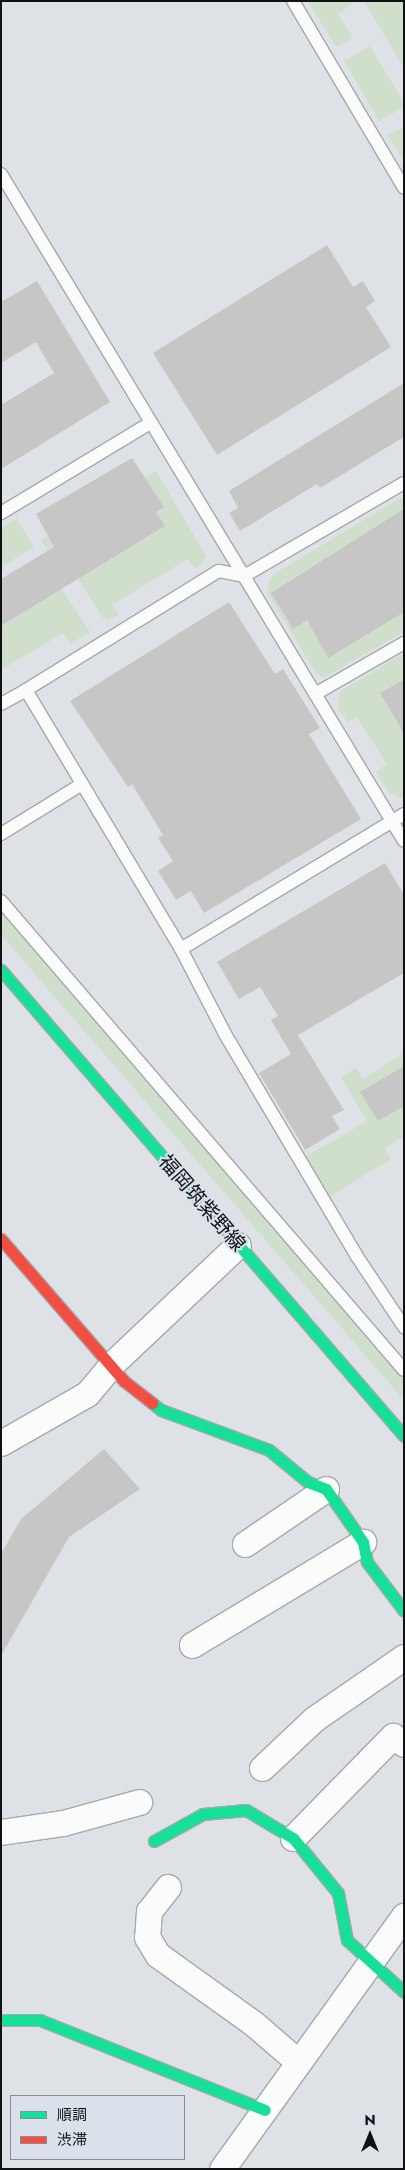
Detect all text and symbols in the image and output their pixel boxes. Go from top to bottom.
street label: 福岡筑紫野線 [154,1150,250,1256]
legend [10,2095,185,2160]
text: 順調 [57,2104,87,2126]
north arrow [345,2110,395,2160]
text: N [364,2110,376,2130]
text: 渋滞 [57,2129,87,2151]

